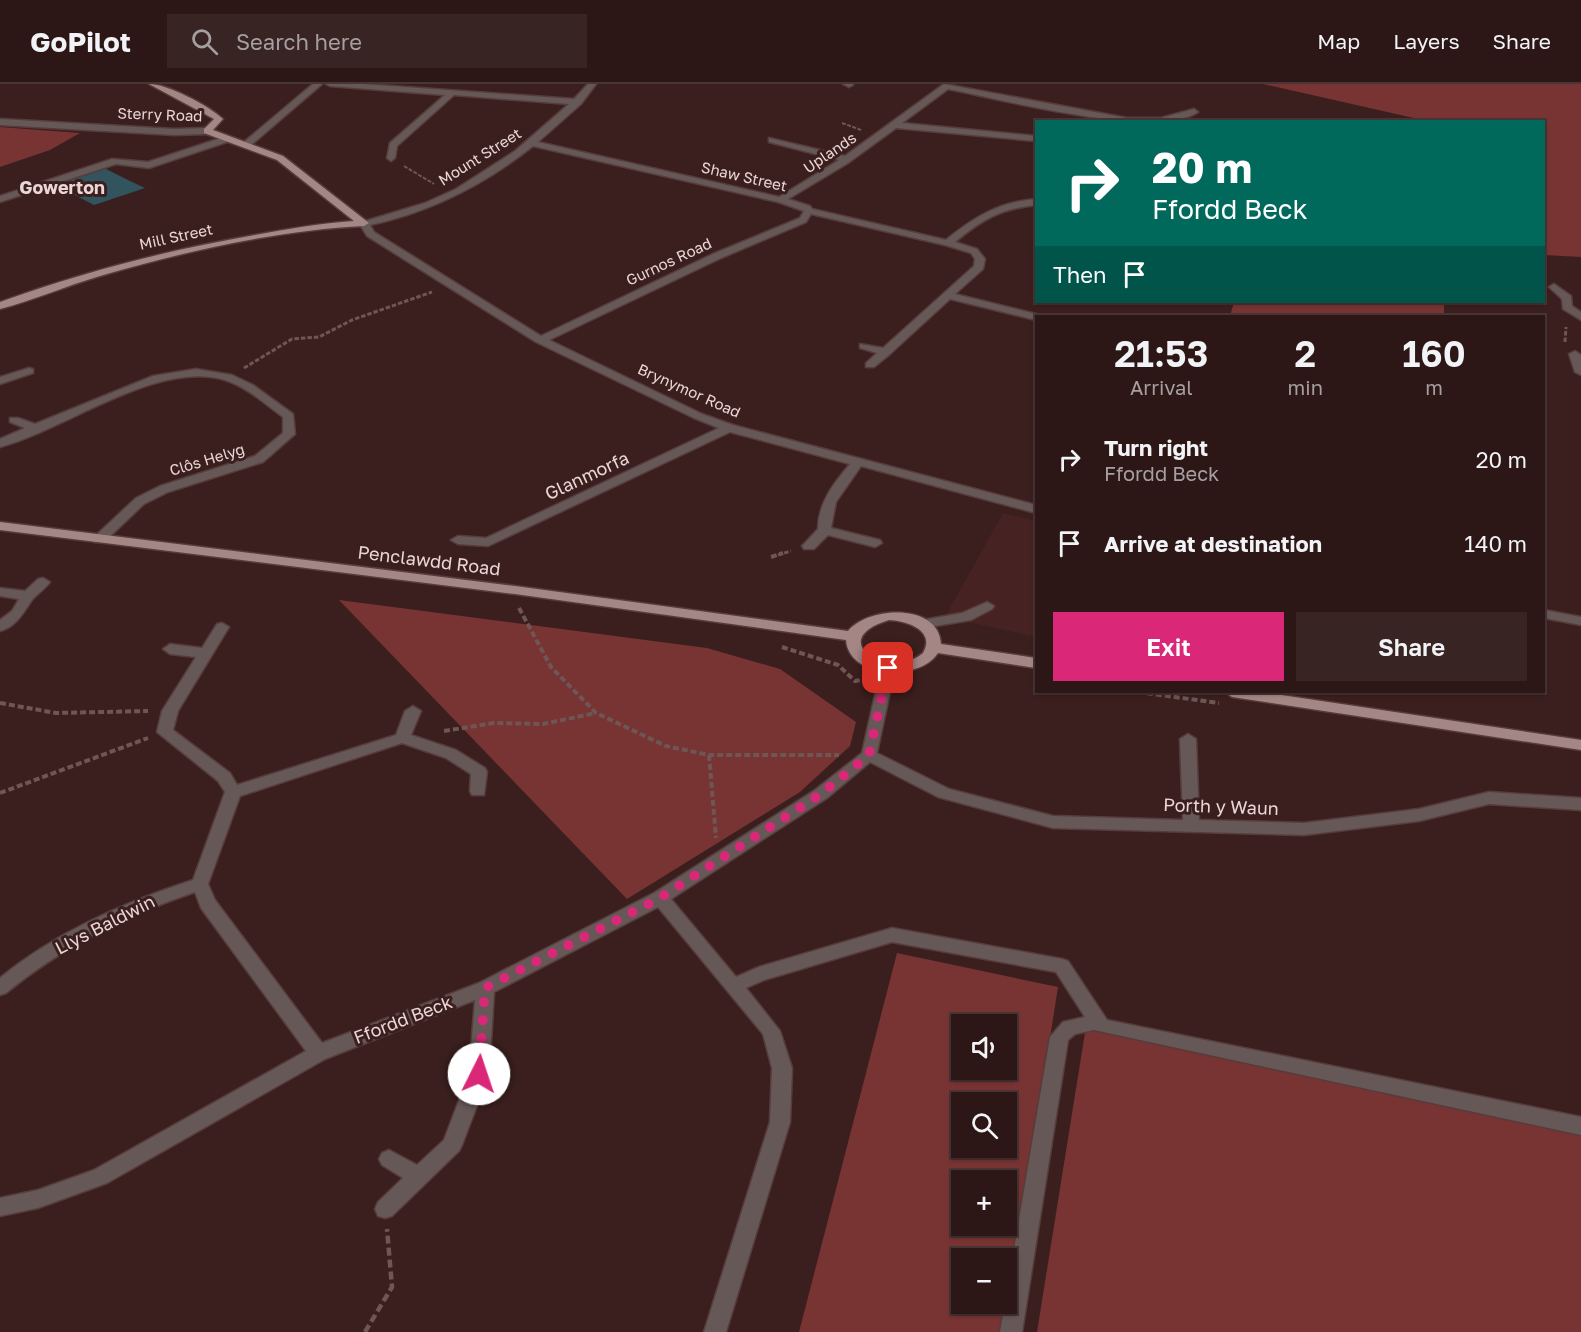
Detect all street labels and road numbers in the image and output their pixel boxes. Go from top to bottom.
street label: Sterry Road [117,104,203,124]
street label: Mount Street [435,124,524,189]
street label: Uplands [800,128,859,176]
street label: Shaw Street [700,157,789,195]
street label: Mill Street [137,219,214,253]
street label: Gurnos Road [623,233,714,289]
street label: Brynymor Road [635,359,744,421]
street label: Clôs Helyg [167,439,246,479]
street label: Glanmorfa [541,446,632,504]
street label: Penclawdd Road [356,540,502,580]
street label: Porth y Waun [1163,793,1279,819]
street label: Llys Baldwin [51,890,158,959]
street label: Ffordd Beck [350,990,455,1048]

